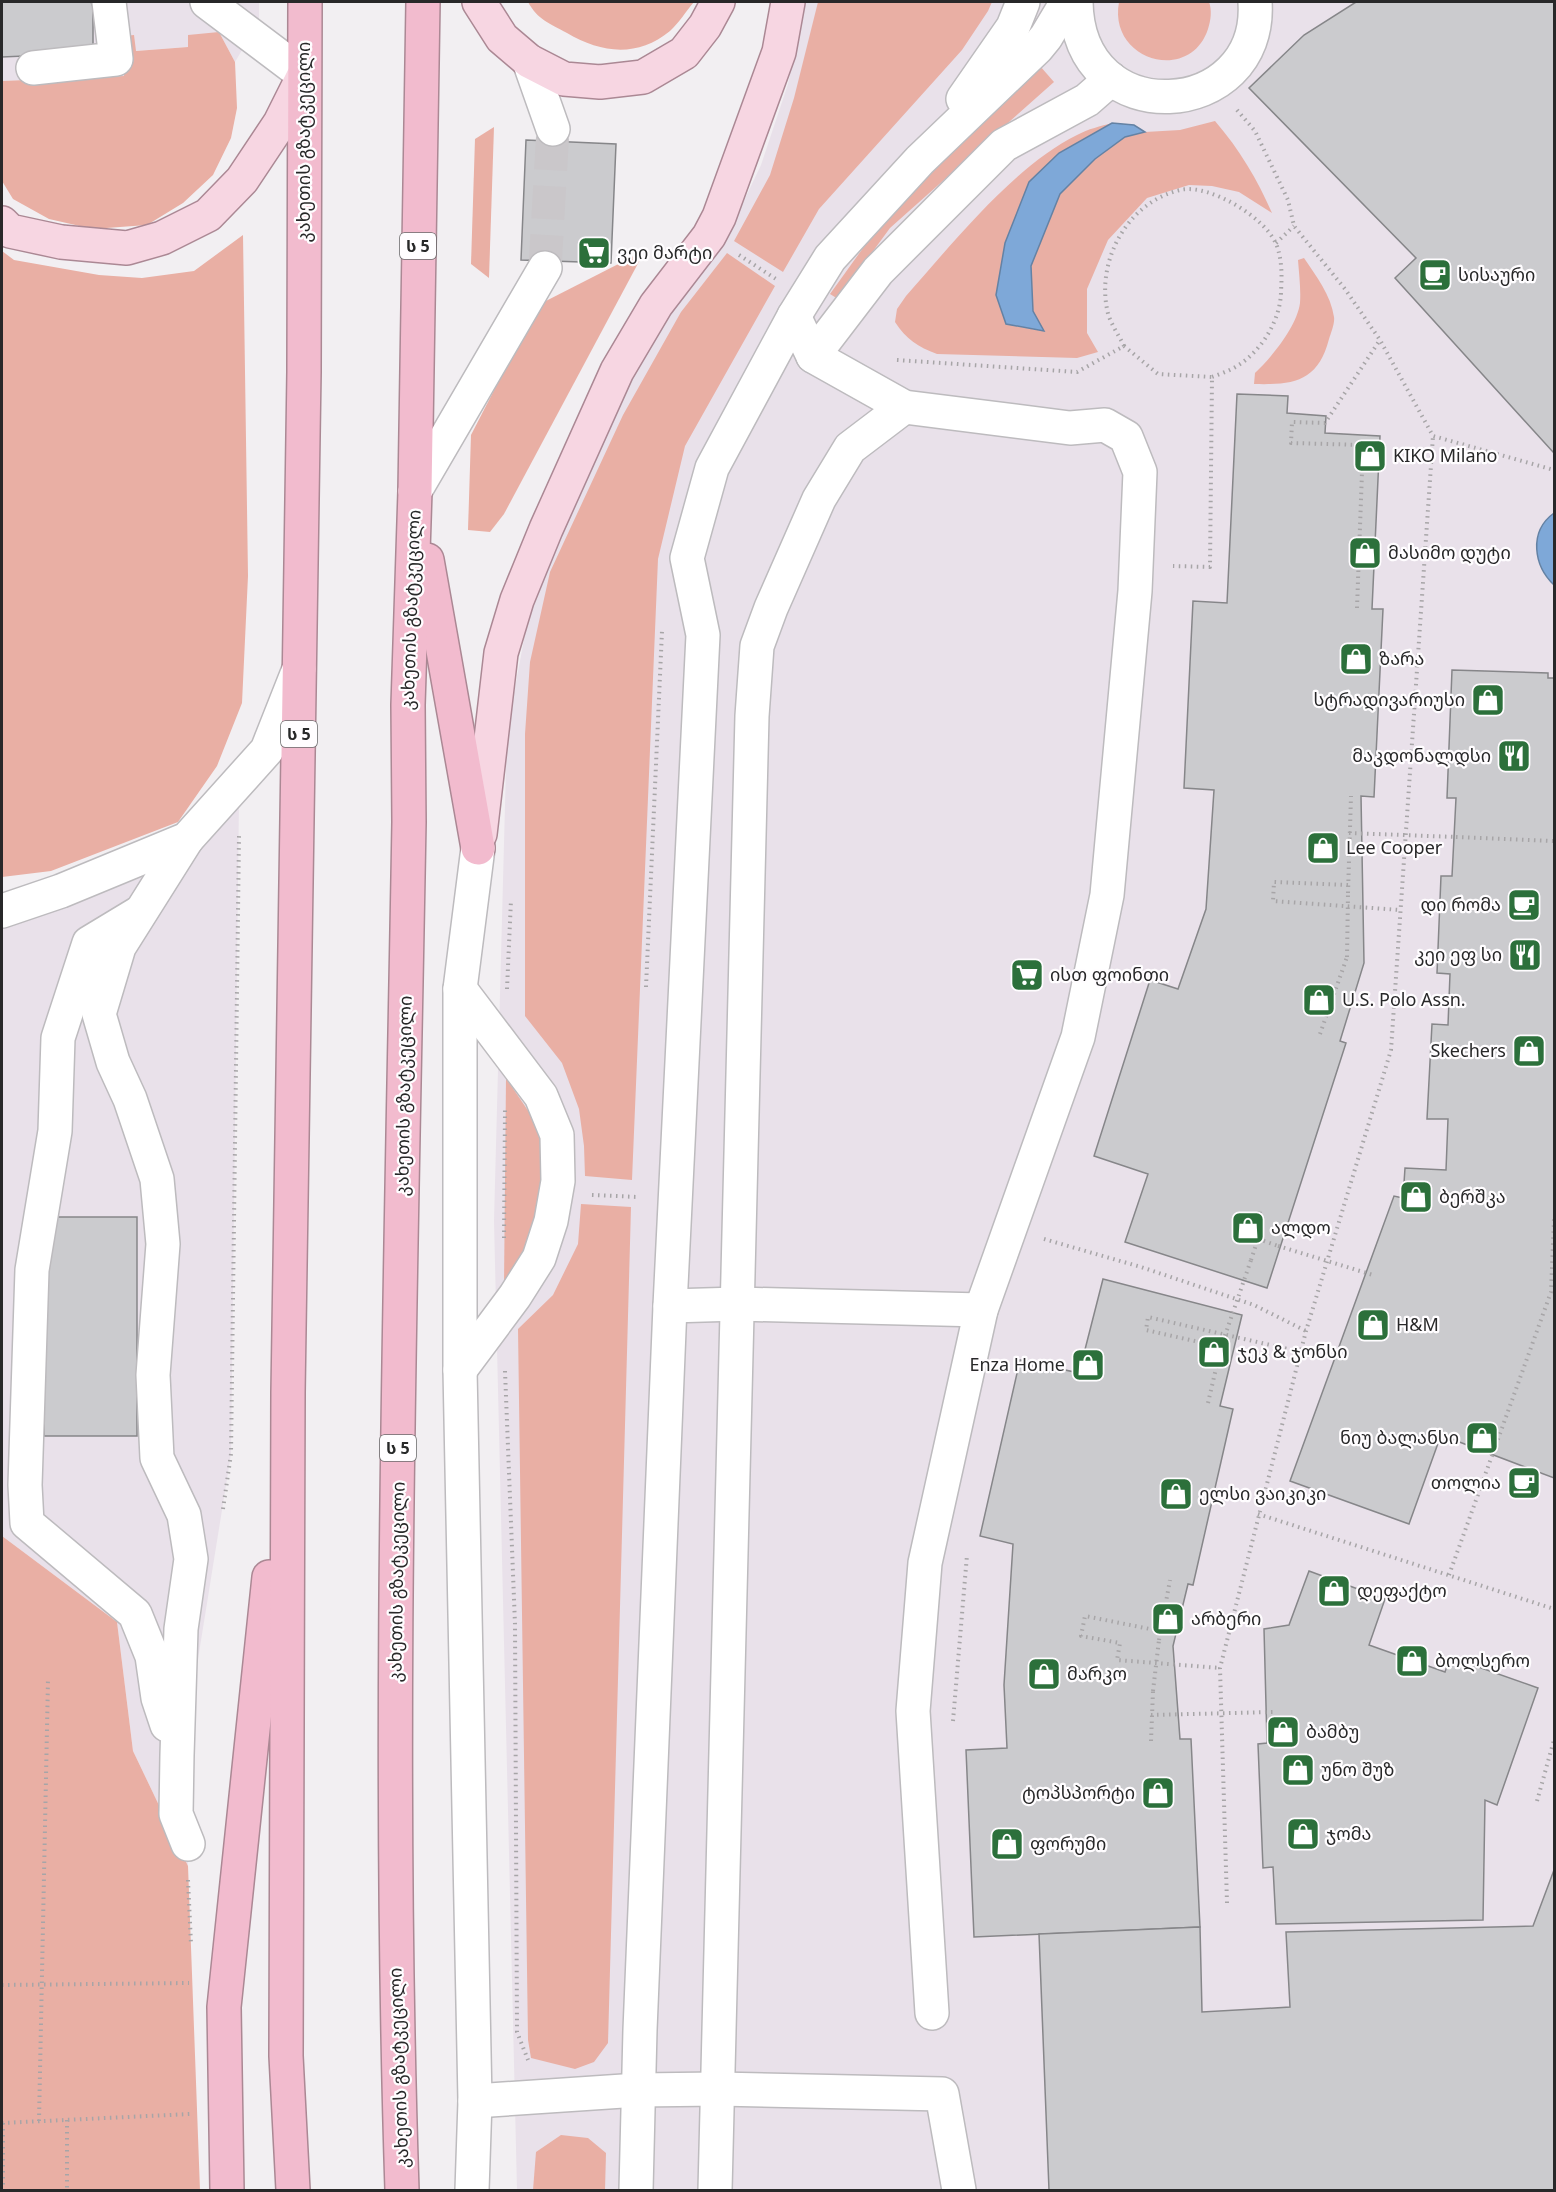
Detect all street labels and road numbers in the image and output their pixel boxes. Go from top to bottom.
street label: კახეთის გზატკეცილი [291,42,315,242]
road number: ს 5 [400,233,436,259]
street label: კახეთის გზატკეცილი [395,509,425,711]
road number: ს 5 [281,721,317,747]
street label: კახეთის გზატკეცილი [389,995,417,1197]
road number: ს 5 [380,1435,416,1461]
street label: კახეთის გზატკეცილი [382,1481,410,1683]
street label: კახეთის გზატკეცილი [383,1967,413,2169]

